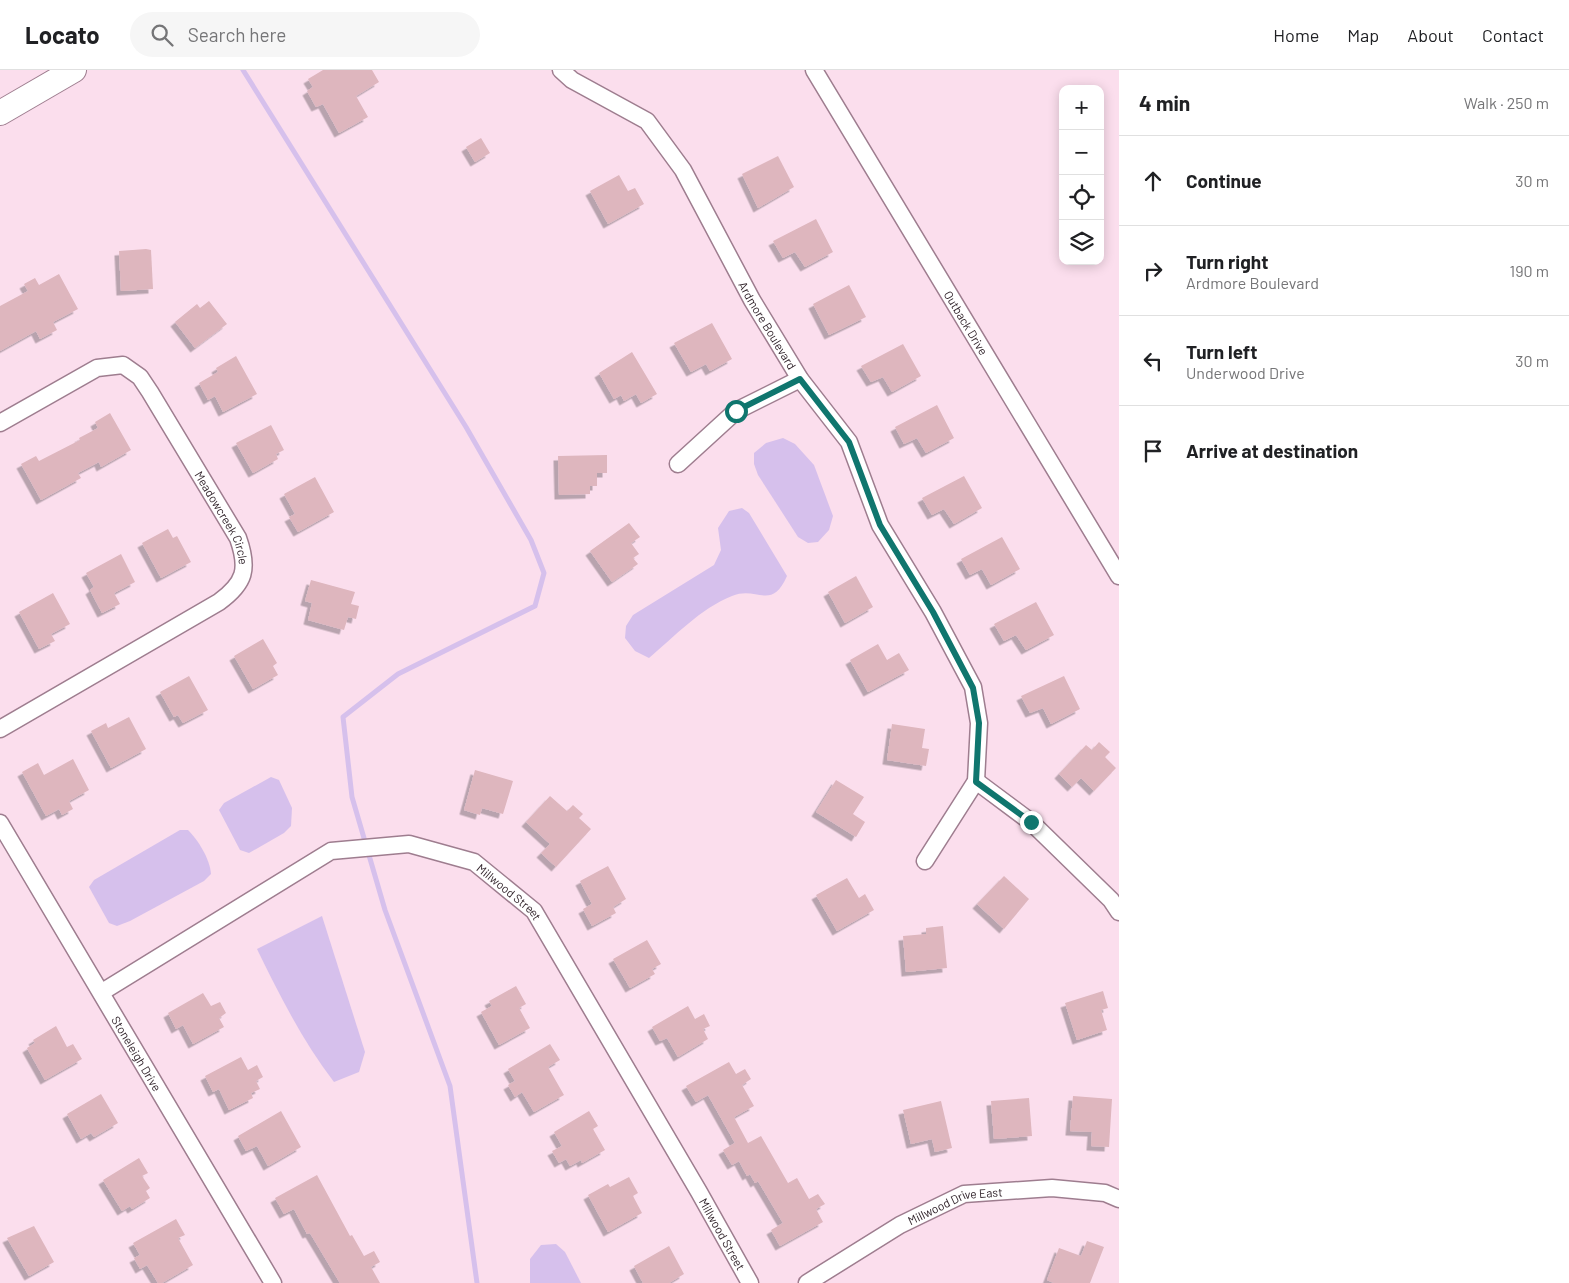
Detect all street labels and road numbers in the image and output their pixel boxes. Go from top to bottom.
street label: Ardmore Boulevard [736,279,799,372]
street label: Outback Drive [942,288,991,357]
street label: Meadowcreek Circle [192,468,251,565]
street label: Millwood Street [474,860,545,922]
street label: Stoneleigh Drive [109,1013,164,1094]
street label: Millwood Drive East [905,1184,1003,1227]
street label: Millwood Street [697,1195,748,1272]

